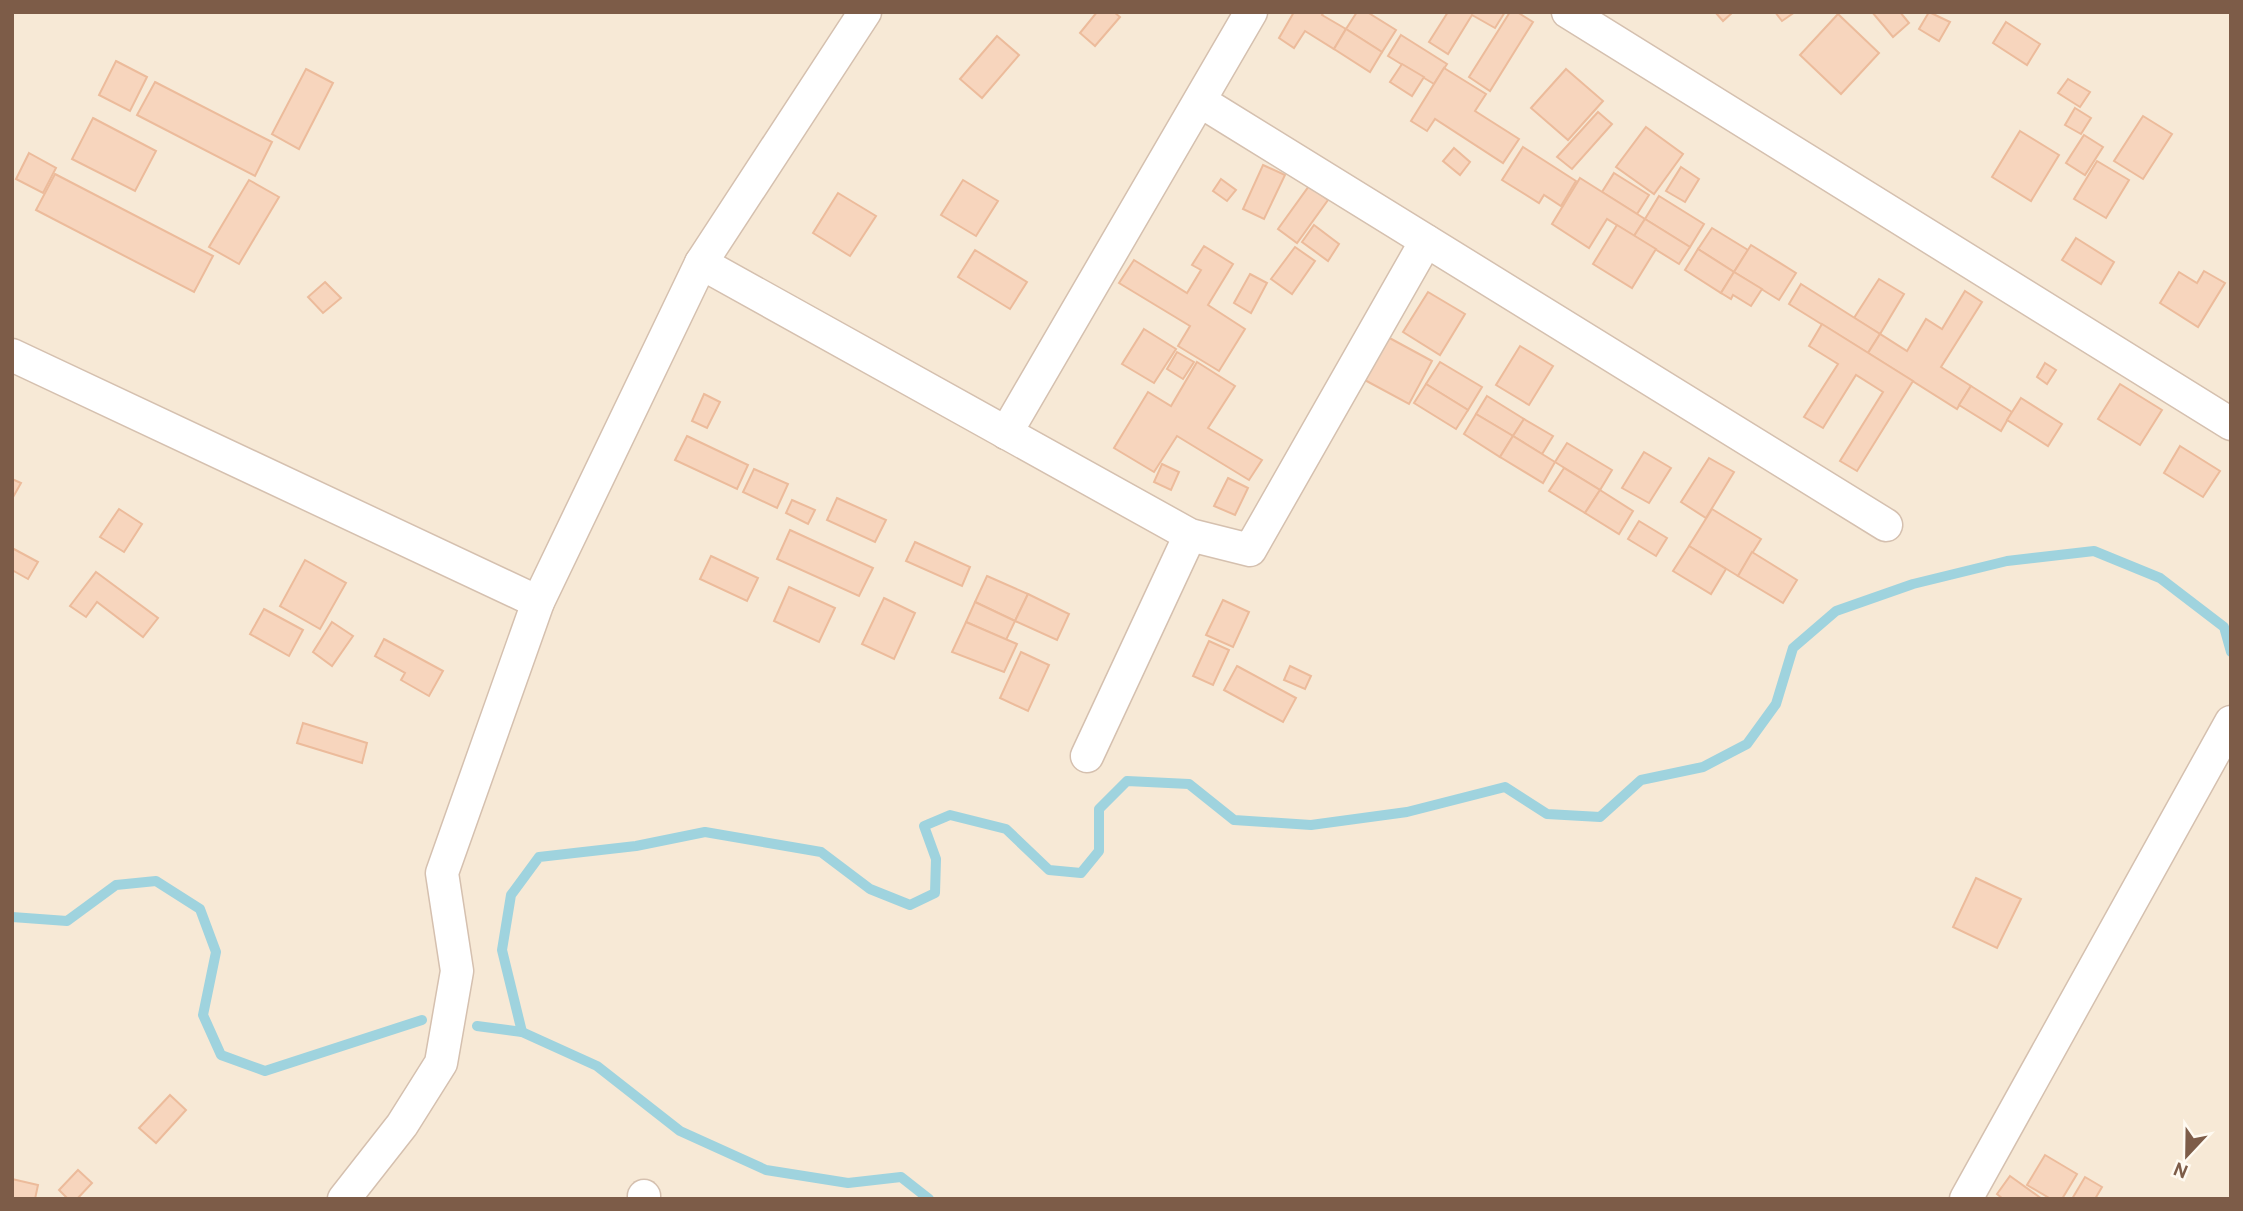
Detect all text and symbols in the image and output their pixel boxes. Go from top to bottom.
north arrow [2152,1120,2222,1190]
text: N [2171,1155,2192,1183]

